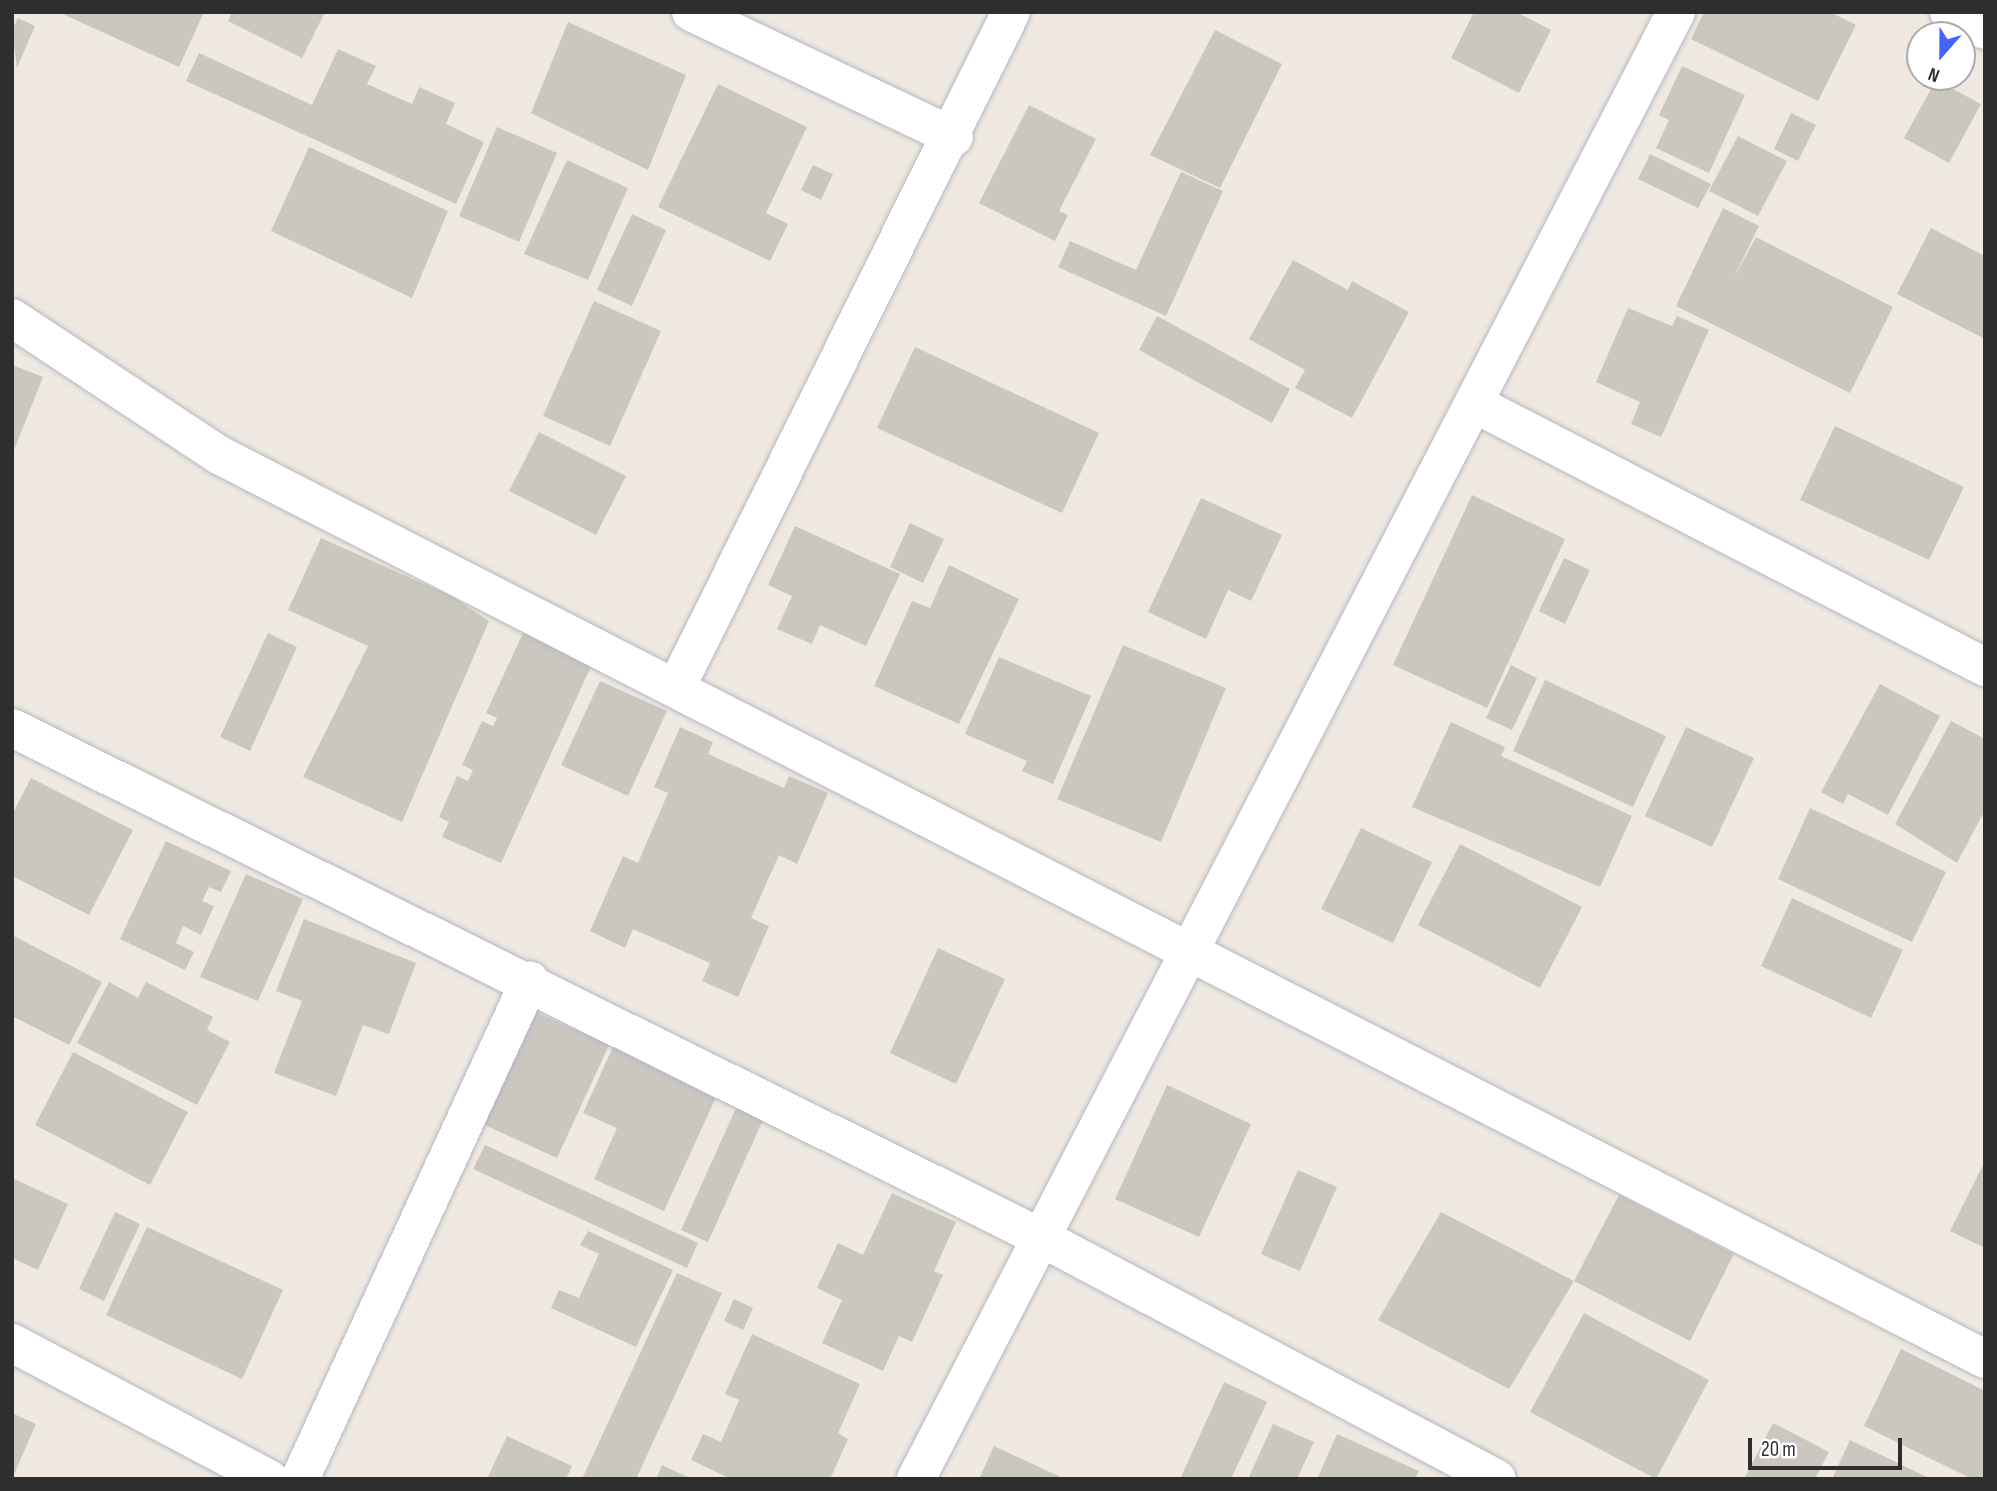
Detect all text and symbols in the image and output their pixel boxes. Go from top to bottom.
north arrow [1906,21,1976,91]
text: N [1925,62,1943,87]
scale bar [1752,1424,1906,1468]
text: 20 m [1761,1437,1796,1462]

